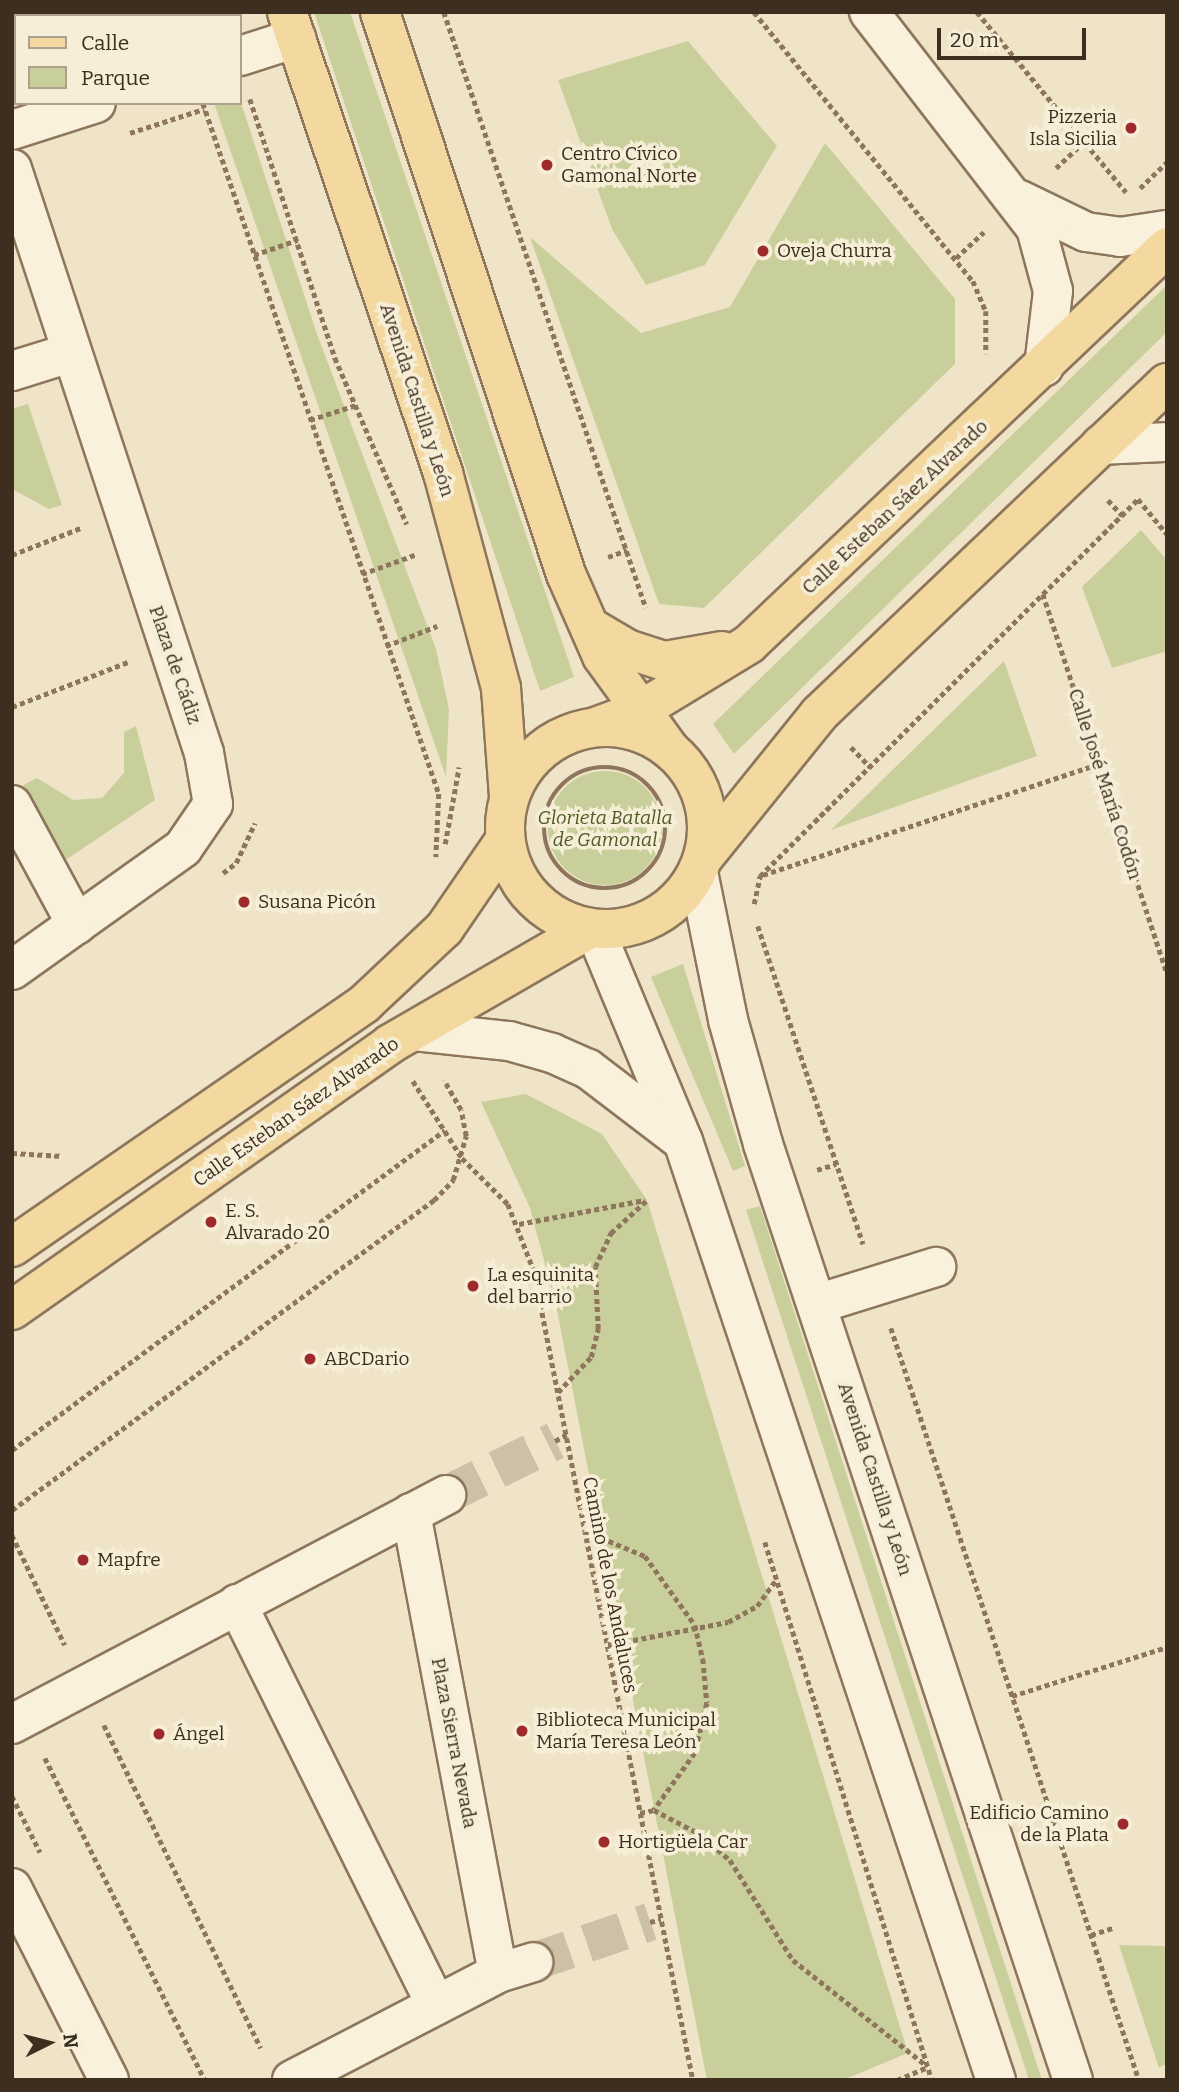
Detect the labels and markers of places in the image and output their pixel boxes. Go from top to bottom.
place label: Pizzeria Isla Sicilia [1029,106,1117,150]
marker: Pizzeria Isla Sicilia [1123,120,1139,136]
place label: Centro Cívico Gamonal Norte [561,143,697,187]
marker: Centro Cívico Gamonal Norte [539,157,555,173]
place label: Oveja Churra [777,240,892,262]
marker: Oveja Churra [755,243,771,259]
place label: Susana Picón [258,891,376,913]
marker: Susana Picón [236,894,252,910]
place label: E. S. Alvarado 20 [225,1200,330,1244]
marker: E. S. Alvarado 20 [203,1214,219,1230]
place label: La esquinita del barrio [487,1264,594,1308]
marker: La esquinita del barrio [465,1278,481,1294]
place label: ABCDario [324,1348,409,1370]
marker: ABCDario [302,1351,318,1367]
place label: Mapfre [97,1549,161,1571]
marker: Mapfre [75,1552,91,1568]
place label: Biblioteca Municipal María Teresa León [536,1709,716,1753]
place label: Ángel [173,1723,224,1745]
marker: Biblioteca Municipal María Teresa León [514,1723,530,1739]
marker: Ángel [151,1726,167,1742]
place label: Edificio Camino de la Plata [969,1802,1109,1846]
marker: Edificio Camino de la Plata [1115,1816,1131,1832]
place label: Hortigüela Car [618,1831,748,1853]
marker: Hortigüela Car [596,1834,612,1850]

